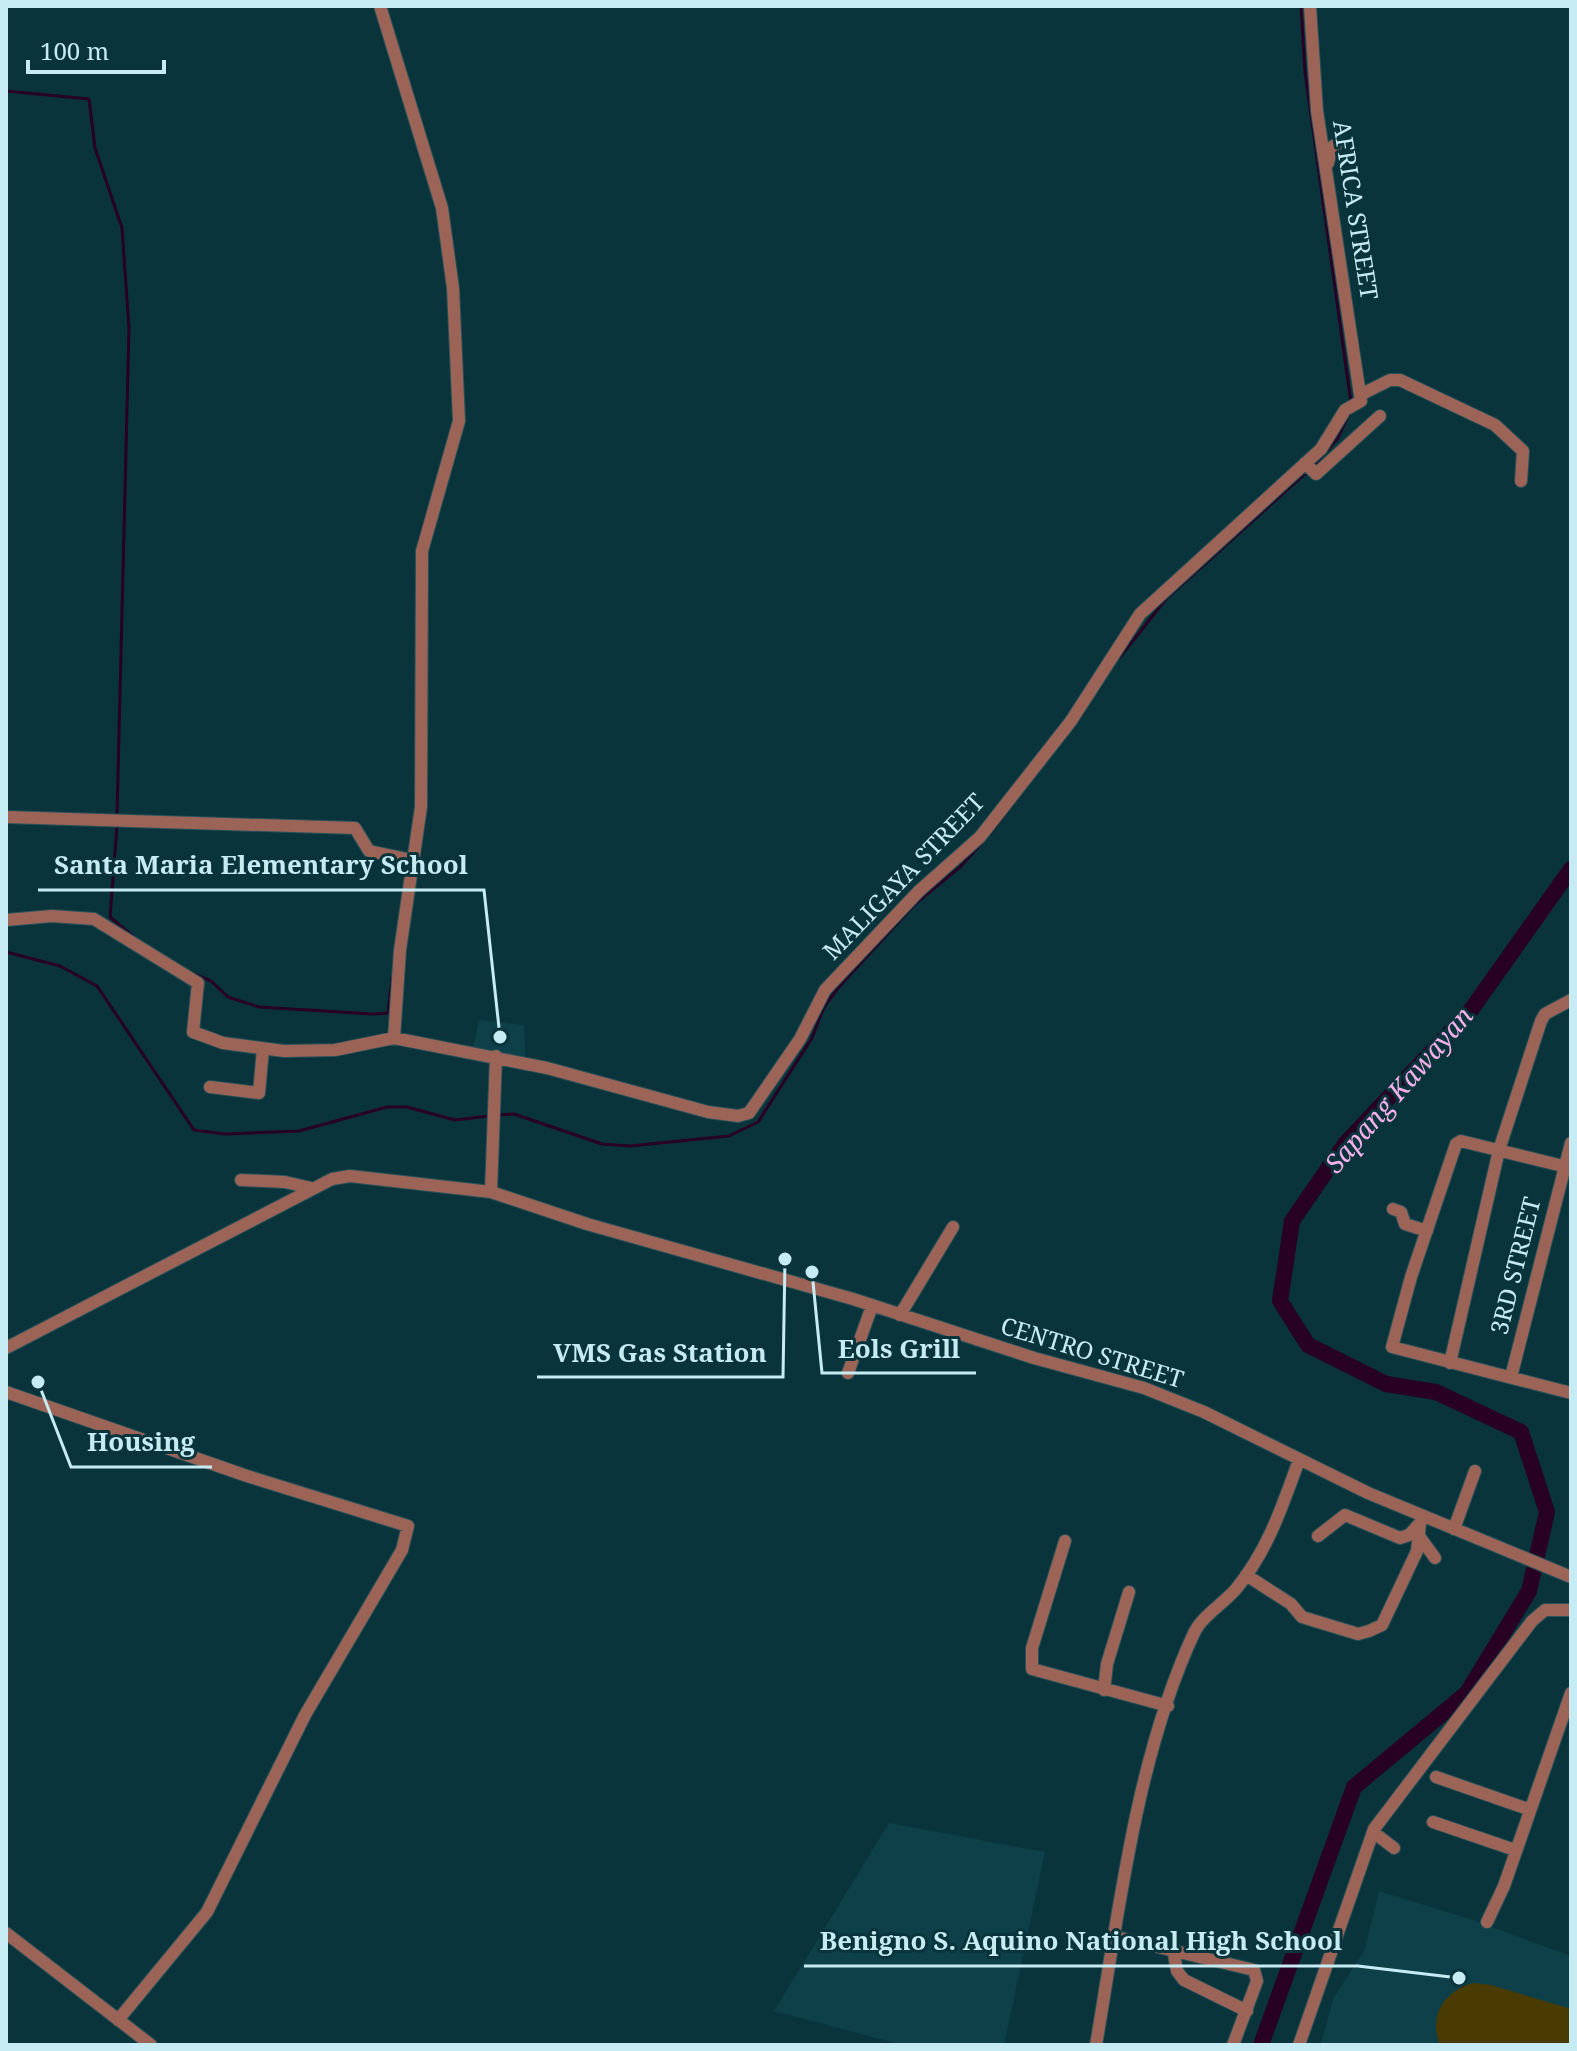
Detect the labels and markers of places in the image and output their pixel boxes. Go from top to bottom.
callout: Santa Maria Elementary School [38,840,484,890]
callout: Eols Grill [822,1323,976,1373]
callout: VMS Gas Station [537,1327,783,1377]
callout: Housing [71,1417,212,1467]
callout: Benigno S. Aquino National High School [804,1916,1358,1966]

